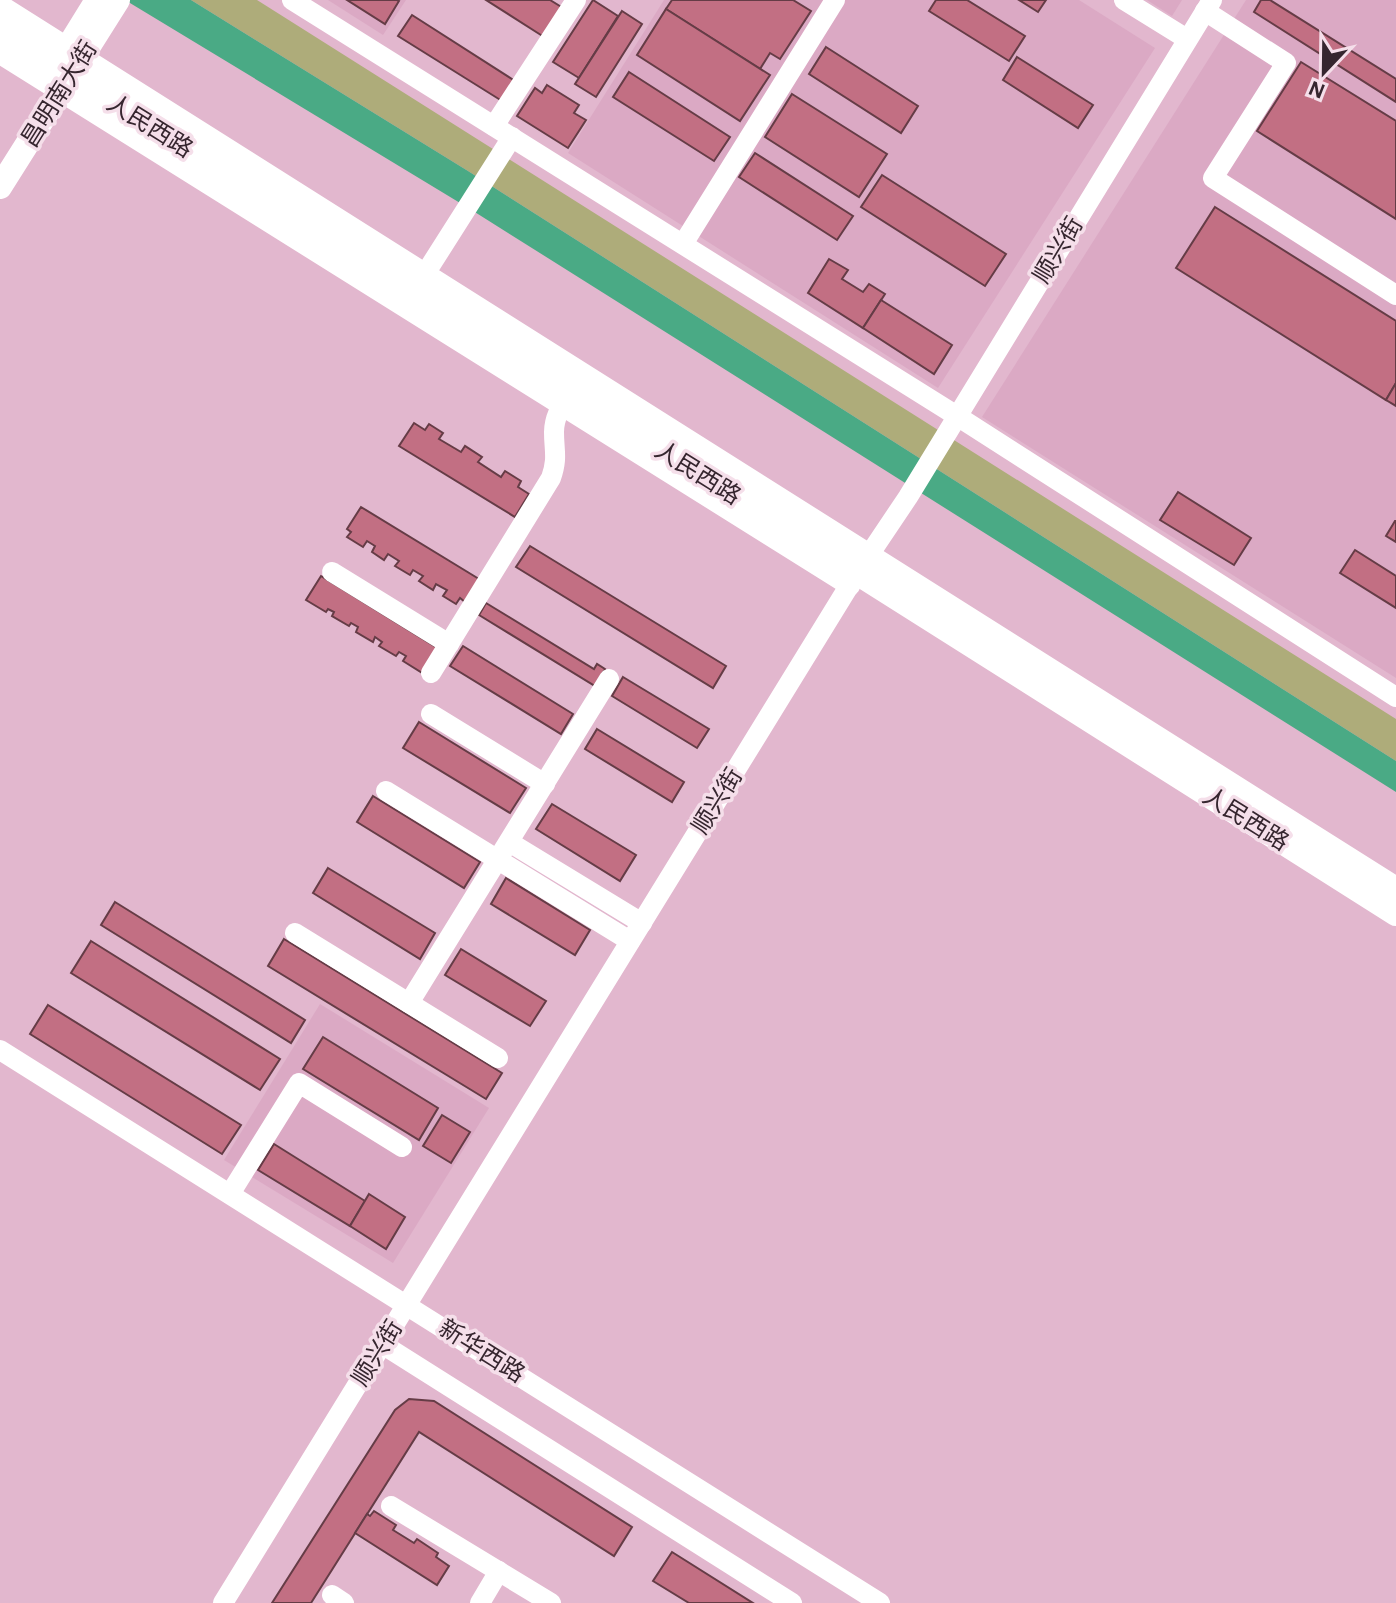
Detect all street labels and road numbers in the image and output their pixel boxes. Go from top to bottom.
street label: 昌明南大街 [16,36,102,152]
street label: 人民西路 [102,90,198,162]
street label: 顺兴街 [1028,212,1088,288]
street label: 人民西路 [650,437,746,509]
street label: 顺兴街 [687,764,747,838]
street label: 人民西路 [1198,783,1294,855]
street label: 新华西路 [434,1315,530,1387]
street label: 顺兴街 [347,1316,407,1390]

